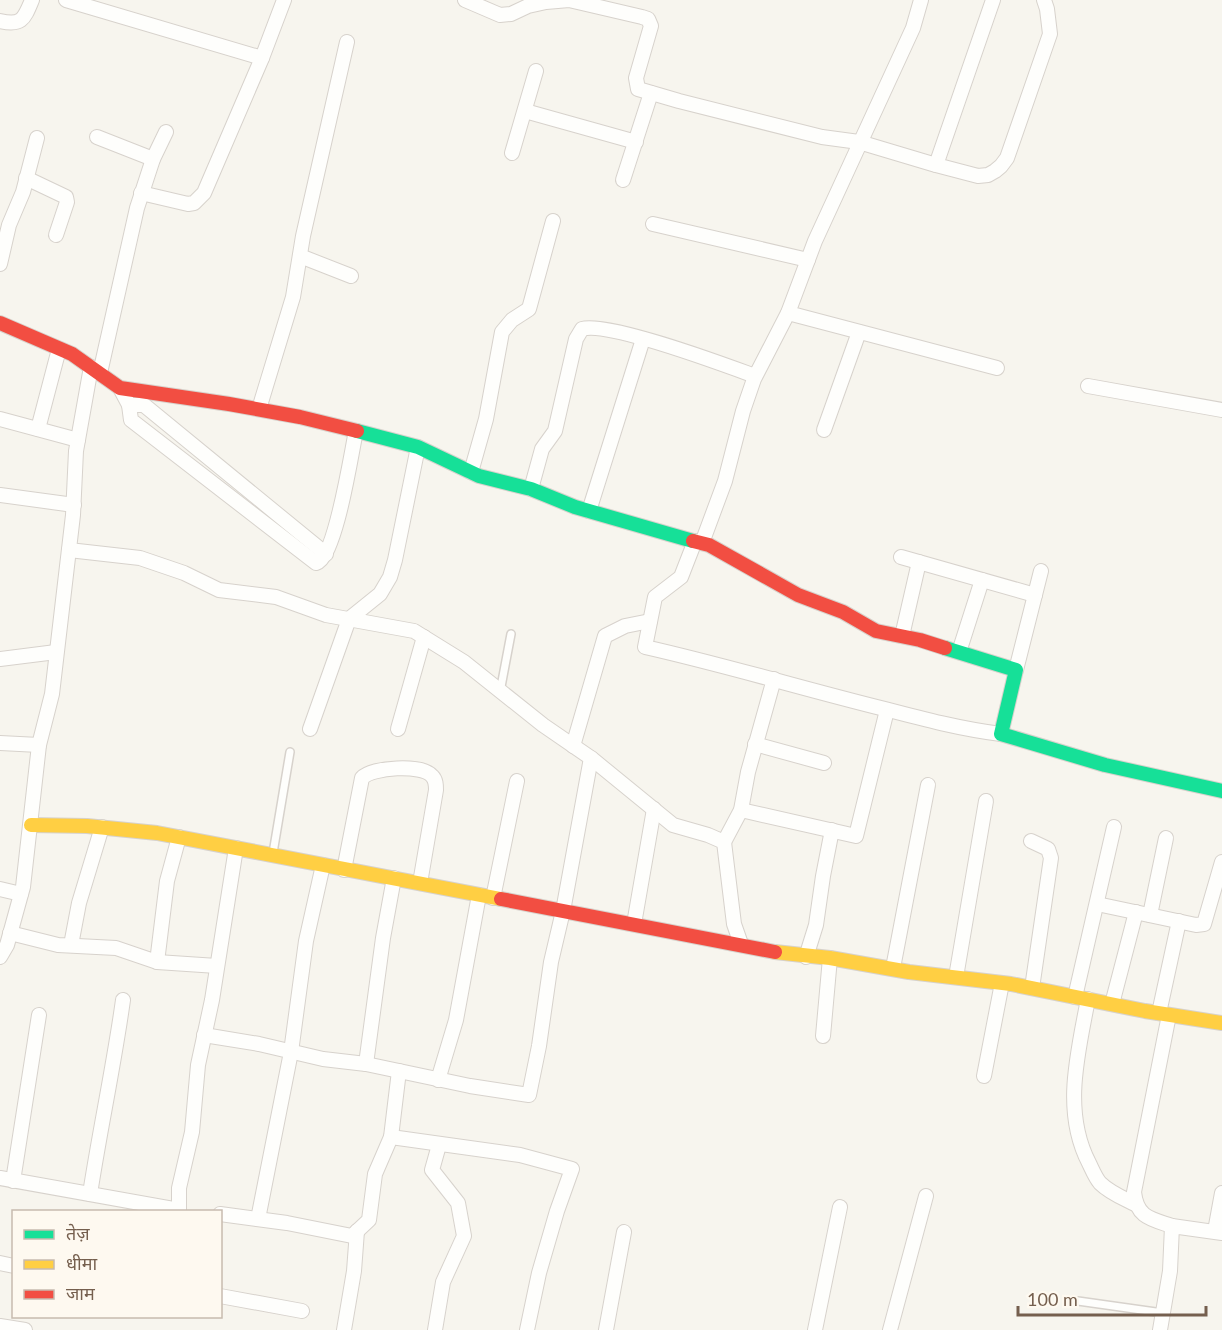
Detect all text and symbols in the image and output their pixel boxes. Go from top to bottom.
legend [12,1210,222,1318]
text: तेज़ [66,1222,90,1244]
text: धीमा [66,1252,97,1274]
scale bar [1018,1279,1206,1317]
text: जाम [66,1282,96,1304]
text: 100 m [1027,1288,1078,1310]

